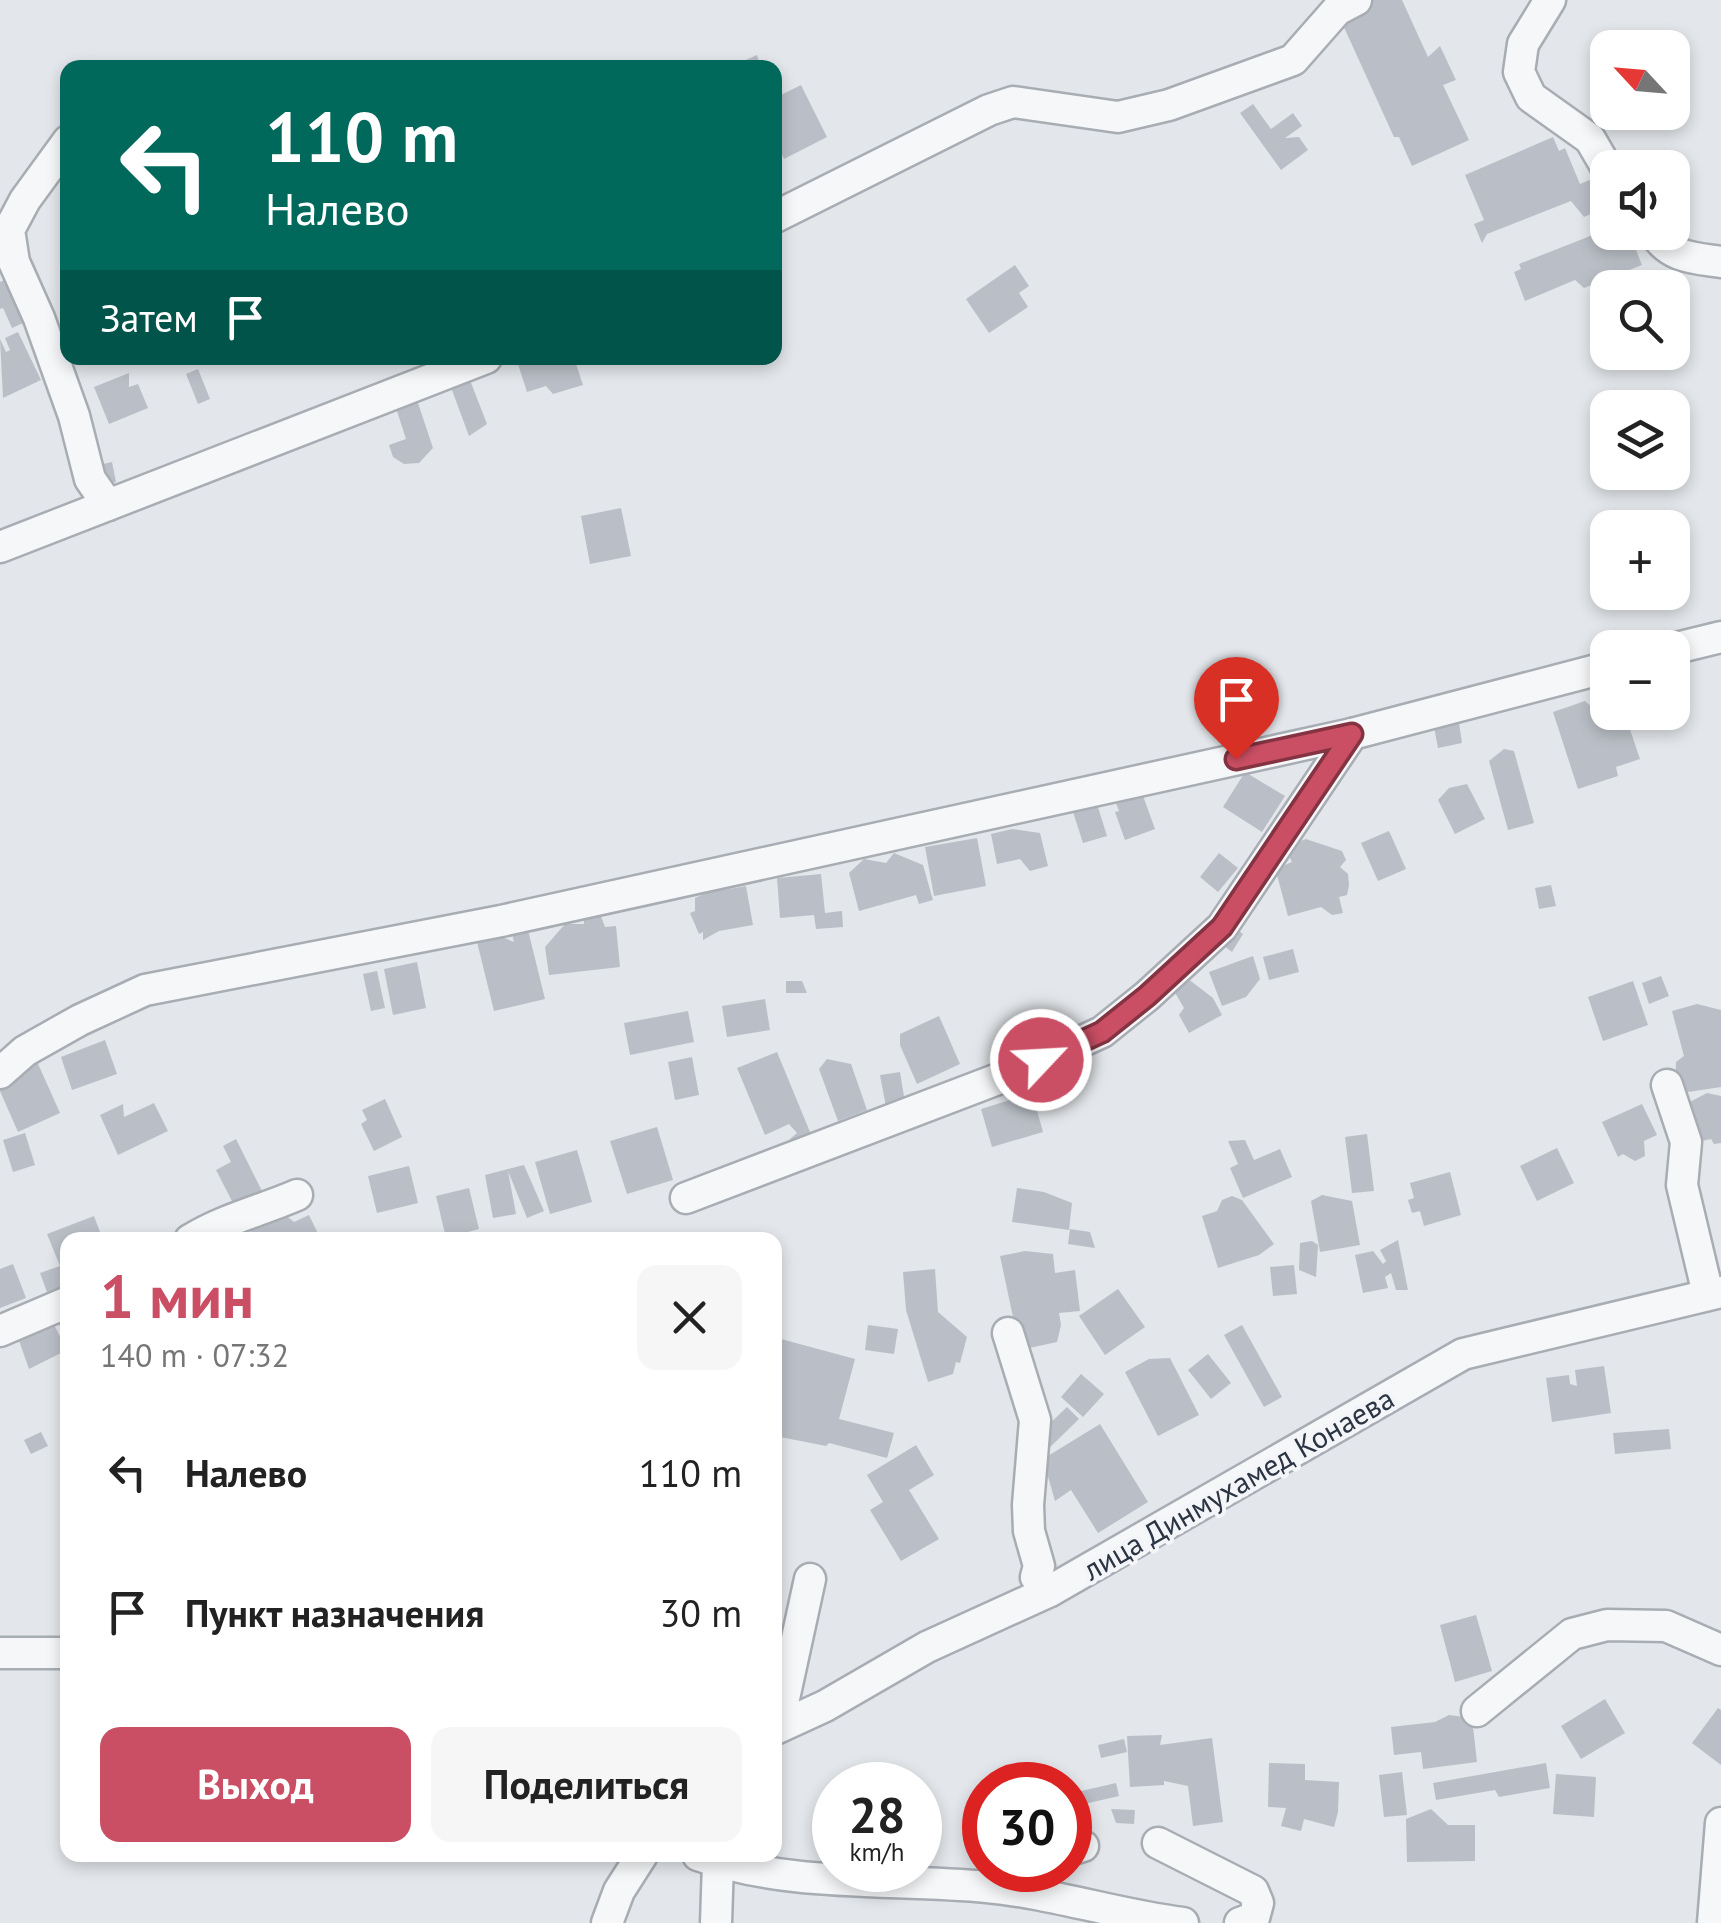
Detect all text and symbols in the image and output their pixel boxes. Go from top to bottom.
north arrow [1590,30,1690,130]
map controls [1590,30,1690,730]
text: 110 m [265,91,458,181]
icon: left [100,100,230,230]
button: sound [1590,150,1690,250]
text: Налево [265,179,410,237]
button: search [1590,270,1690,370]
icon: arrive [218,290,273,345]
text: Затем [100,293,198,342]
button: layers [1590,390,1690,490]
button: + [1590,510,1690,610]
button: − [1590,630,1690,730]
pin [1194,657,1279,760]
icon: arrive [1209,672,1264,727]
position arrow [989,1008,1093,1112]
text: 1 мин [100,1257,254,1335]
button: close [637,1265,742,1370]
text: 140 m · 07:32 [100,1334,289,1376]
street label: лица Динмухамед Конаева [1075,1378,1401,1589]
icon: left [100,1445,155,1500]
text: Налево [185,1448,307,1497]
text: 110 m [639,1448,742,1497]
icon: arrive [100,1585,155,1640]
text: Пункт назначения [185,1588,484,1637]
text: 30 m [660,1588,742,1637]
button: Выход [100,1727,411,1842]
button: Поделиться [431,1727,742,1842]
speed limit sign: 30 [962,1762,1092,1892]
text: 28 [849,1782,905,1847]
text: km/h [850,1836,904,1868]

